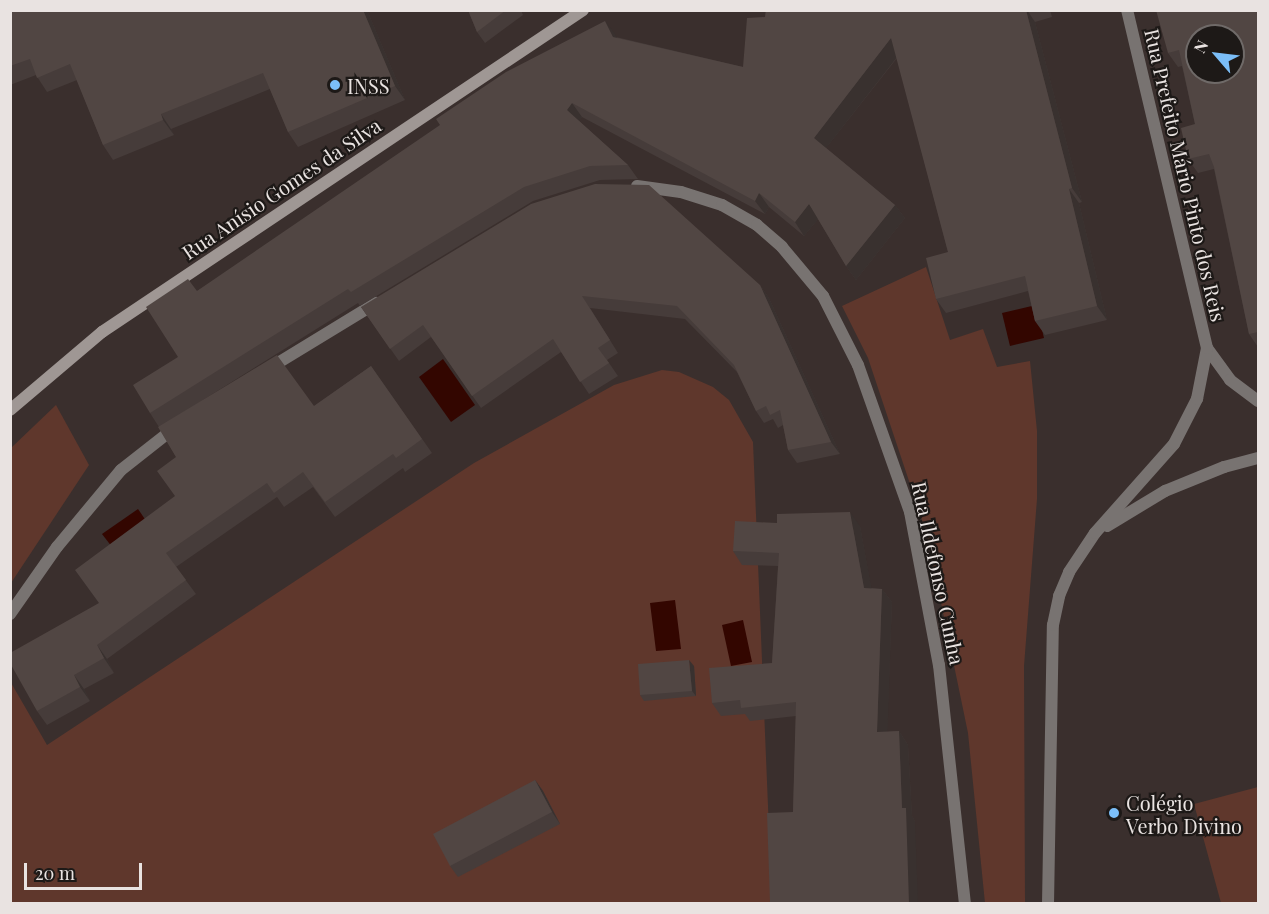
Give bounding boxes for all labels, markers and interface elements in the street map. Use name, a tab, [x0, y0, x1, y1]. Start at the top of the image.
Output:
north arrow	[1185, 24, 1245, 84]
street label: Rua Prefeito Mário Pinto dos Reis	[1141, 26, 1231, 324]
text: N	[1188, 36, 1212, 56]
place label: INSS	[347, 73, 389, 97]
marker: INSS	[328, 78, 342, 92]
street label: Rua Anísio Gomes da Silva	[176, 112, 386, 264]
street label: Rua Ildefonso Cunha	[908, 479, 970, 667]
place label: Colégio Verbo Divino	[1126, 790, 1242, 837]
marker: Colégio Verbo Divino	[1107, 806, 1121, 820]
scale bar	[27, 851, 146, 889]
text: 20 m	[35, 861, 75, 885]

